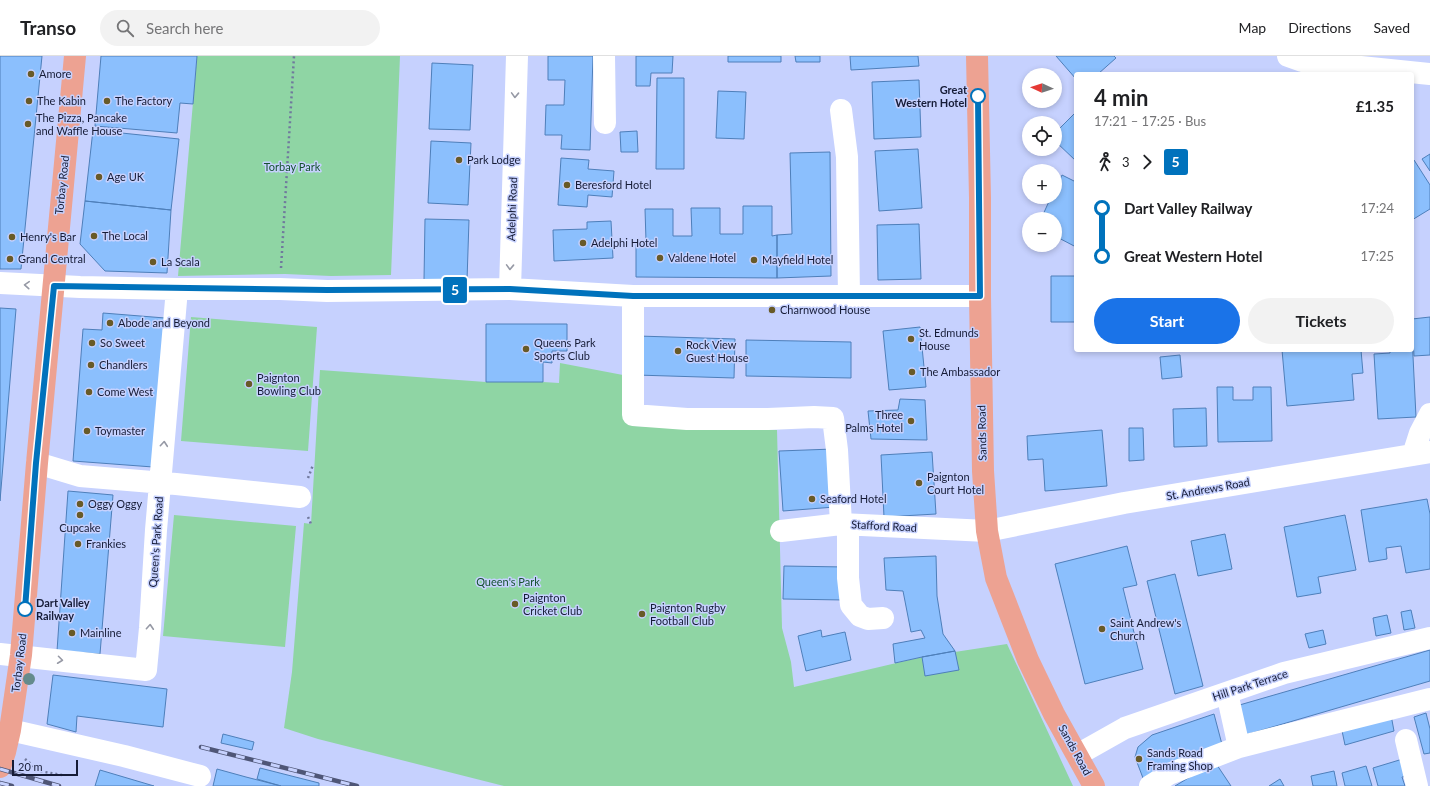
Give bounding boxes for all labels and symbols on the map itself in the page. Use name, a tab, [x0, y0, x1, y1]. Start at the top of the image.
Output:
place label: Amore	[39, 67, 71, 80]
north arrow	[1022, 68, 1062, 108]
marker: Amore	[26, 69, 36, 79]
place label: Great Western Hotel	[895, 83, 968, 109]
marker: Great Western Hotel	[970, 88, 986, 104]
one-way arrow	[511, 92, 520, 98]
place label: The Kabin	[37, 94, 86, 107]
place label: The Factory	[115, 94, 172, 107]
marker: The Kabin	[24, 96, 34, 106]
marker: The Factory	[102, 96, 112, 106]
place label: The Pizza, Pancake and Waffle House	[36, 111, 127, 137]
marker: The Pizza, Pancake and Waffle House	[23, 119, 33, 129]
place label: Park Lodge	[467, 153, 521, 166]
street label: Torbay Road	[52, 155, 71, 215]
marker: Park Lodge	[454, 155, 464, 165]
park label: Torbay Park	[264, 160, 321, 173]
place label: Age UK	[107, 170, 145, 183]
marker: Age UK	[94, 172, 104, 182]
street label: Adelphi Road	[504, 177, 519, 241]
place label: Beresford Hotel	[575, 178, 652, 191]
marker: Beresford Hotel	[562, 180, 572, 190]
place label: The Local	[102, 229, 148, 242]
place label: Henry's Bar	[20, 230, 76, 243]
marker: The Local	[89, 231, 99, 241]
marker: Henry's Bar	[7, 232, 17, 242]
place label: Adelphi Hotel	[591, 236, 657, 249]
marker: Adelphi Hotel	[578, 238, 588, 248]
place label: Valdene Hotel	[668, 251, 736, 264]
place label: Grand Central	[18, 252, 85, 265]
marker: Valdene Hotel	[655, 253, 665, 263]
place label: Mayfield Hotel	[762, 253, 833, 266]
marker: Grand Central	[5, 254, 15, 264]
place label: La Scala	[161, 255, 200, 268]
marker: Mayfield Hotel	[749, 255, 759, 265]
marker: La Scala	[148, 257, 158, 267]
one-way arrow	[506, 264, 514, 270]
line badge: 5	[442, 277, 468, 303]
one-way arrow	[24, 280, 30, 289]
place label: Charnwood House	[780, 303, 870, 316]
marker: Charnwood House	[767, 305, 777, 315]
place label: Abode and Beyond	[118, 316, 210, 329]
marker: Abode and Beyond	[105, 318, 115, 328]
place label: St. Edmunds House	[919, 326, 979, 352]
marker: St. Edmunds House	[906, 334, 916, 344]
place label: So Sweet	[100, 336, 145, 349]
place label: Queens Park Sports Club	[534, 336, 596, 362]
marker: So Sweet	[87, 338, 97, 348]
place label: Rock View Guest House	[686, 338, 749, 364]
marker: Queens Park Sports Club	[521, 344, 531, 354]
marker: Rock View Guest House	[673, 346, 683, 356]
place label: Chandlers	[99, 358, 148, 371]
marker: Chandlers	[86, 360, 96, 370]
place label: The Ambassador	[920, 365, 1000, 378]
marker: The Ambassador	[907, 367, 917, 377]
place label: Paignton Bowling Club	[257, 371, 321, 397]
marker: Paignton Bowling Club	[244, 379, 254, 389]
place label: Come West	[97, 385, 153, 398]
marker: Come West	[84, 387, 94, 397]
street label: Sands Road	[975, 405, 988, 461]
place label: Three Palms Hotel	[845, 408, 903, 434]
marker: Three Palms Hotel	[906, 416, 916, 426]
place label: Toymaster	[95, 424, 145, 437]
marker: Toymaster	[82, 426, 92, 436]
one-way arrow	[159, 441, 168, 447]
place label: Paignton Court Hotel	[927, 470, 984, 496]
street label: St. Andrews Road	[1165, 475, 1251, 502]
marker: Paignton Court Hotel	[914, 478, 924, 488]
place label: Seaford Hotel	[820, 492, 887, 505]
marker: Seaford Hotel	[807, 494, 817, 504]
street label: Queen's Park Road	[146, 496, 165, 588]
place label: Oggy Oggy	[88, 497, 142, 510]
marker: Oggy Oggy	[75, 499, 85, 509]
marker: Cupcake	[75, 510, 85, 520]
street label: Stafford Road	[851, 517, 917, 534]
place label: Cupcake	[59, 521, 101, 534]
place label: Frankies	[86, 537, 126, 550]
marker: Frankies	[73, 539, 83, 549]
park label: Queen's Park	[476, 575, 540, 588]
place label: Paignton Cricket Club	[523, 591, 582, 617]
place label: Dart Valley Railway	[36, 596, 90, 622]
marker: Paignton Cricket Club	[510, 599, 520, 609]
marker: Dart Valley Railway	[17, 601, 33, 617]
place label: Paignton Rugby Football Club	[650, 601, 726, 627]
marker: Paignton Rugby Football Club	[637, 609, 647, 619]
place label: Saint Andrew's Church	[1110, 616, 1181, 642]
one-way arrow	[145, 624, 154, 630]
marker: Saint Andrew's Church	[1097, 624, 1107, 634]
place label: Mainline	[80, 626, 122, 639]
marker: Mainline	[67, 628, 77, 638]
street label: Torbay Road	[8, 633, 29, 693]
one-way arrow	[57, 655, 63, 664]
street label: Hill Park Terrace	[1211, 666, 1289, 703]
street label: Sands Road	[1056, 722, 1095, 777]
place label: Sands Road Framing Shop	[1147, 746, 1213, 772]
marker: Sands Road Framing Shop	[1134, 754, 1144, 764]
scale bar	[12, 758, 78, 777]

